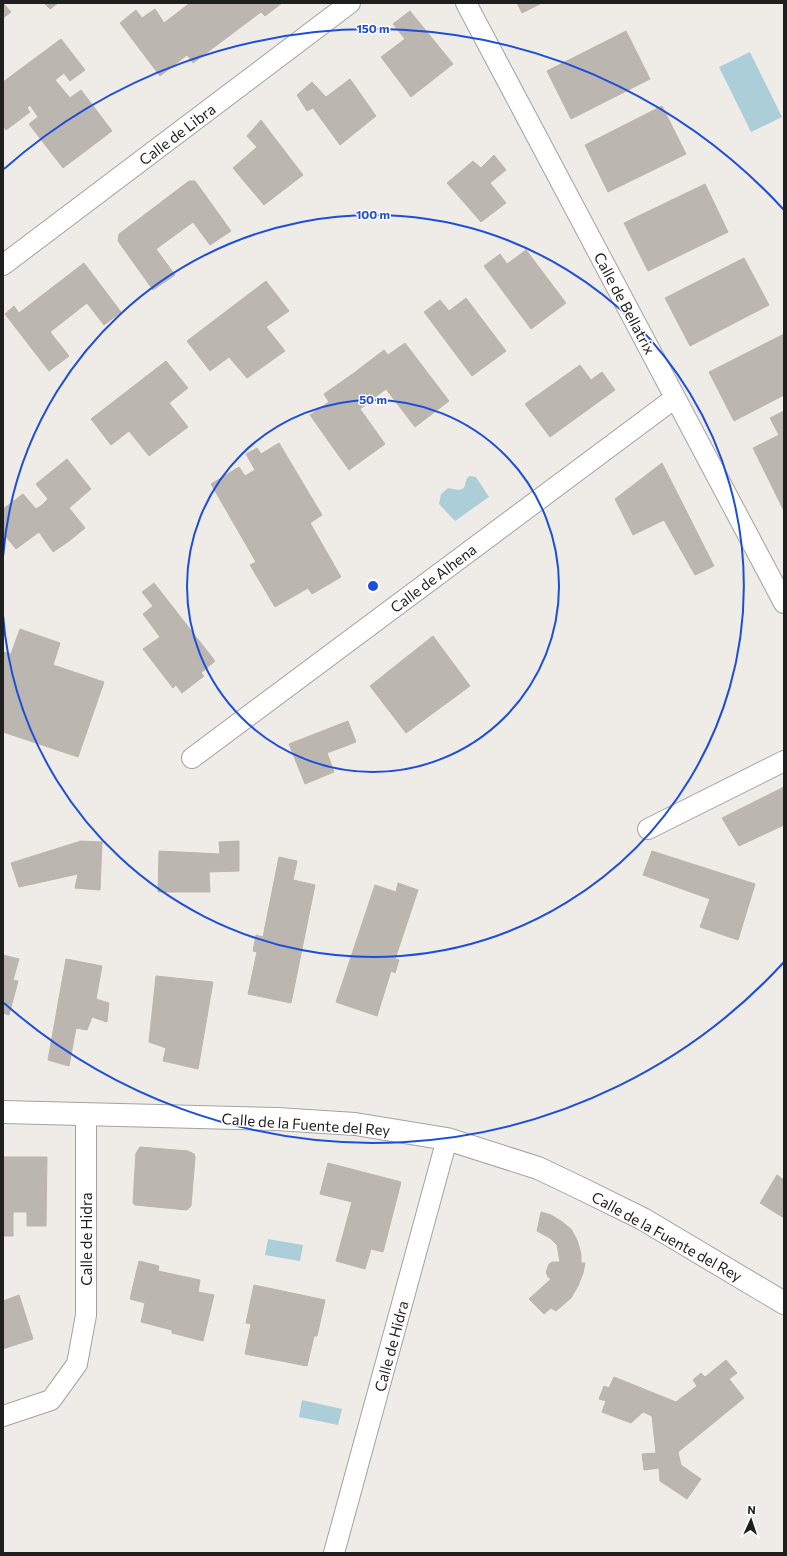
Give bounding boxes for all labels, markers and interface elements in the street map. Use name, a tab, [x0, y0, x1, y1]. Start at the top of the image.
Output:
text: 150 m	[356, 21, 390, 35]
street label: Calle de Libra	[135, 99, 219, 169]
text: 100 m	[356, 207, 390, 221]
street label: Calle de Bellatrix	[591, 249, 659, 357]
text: 50 m	[359, 392, 387, 406]
street label: Calle de Alhena	[386, 540, 480, 616]
centre of rings	[366, 579, 380, 593]
street label: Calle de la Fuente del Rey	[221, 1109, 391, 1139]
street label: Calle de la Fuente del Rey	[589, 1187, 745, 1285]
street label: Calle de Hidra	[77, 1192, 95, 1286]
street label: Calle de Hidra	[370, 1299, 412, 1393]
north arrow	[731, 1500, 771, 1540]
text: N	[747, 1503, 756, 1516]

